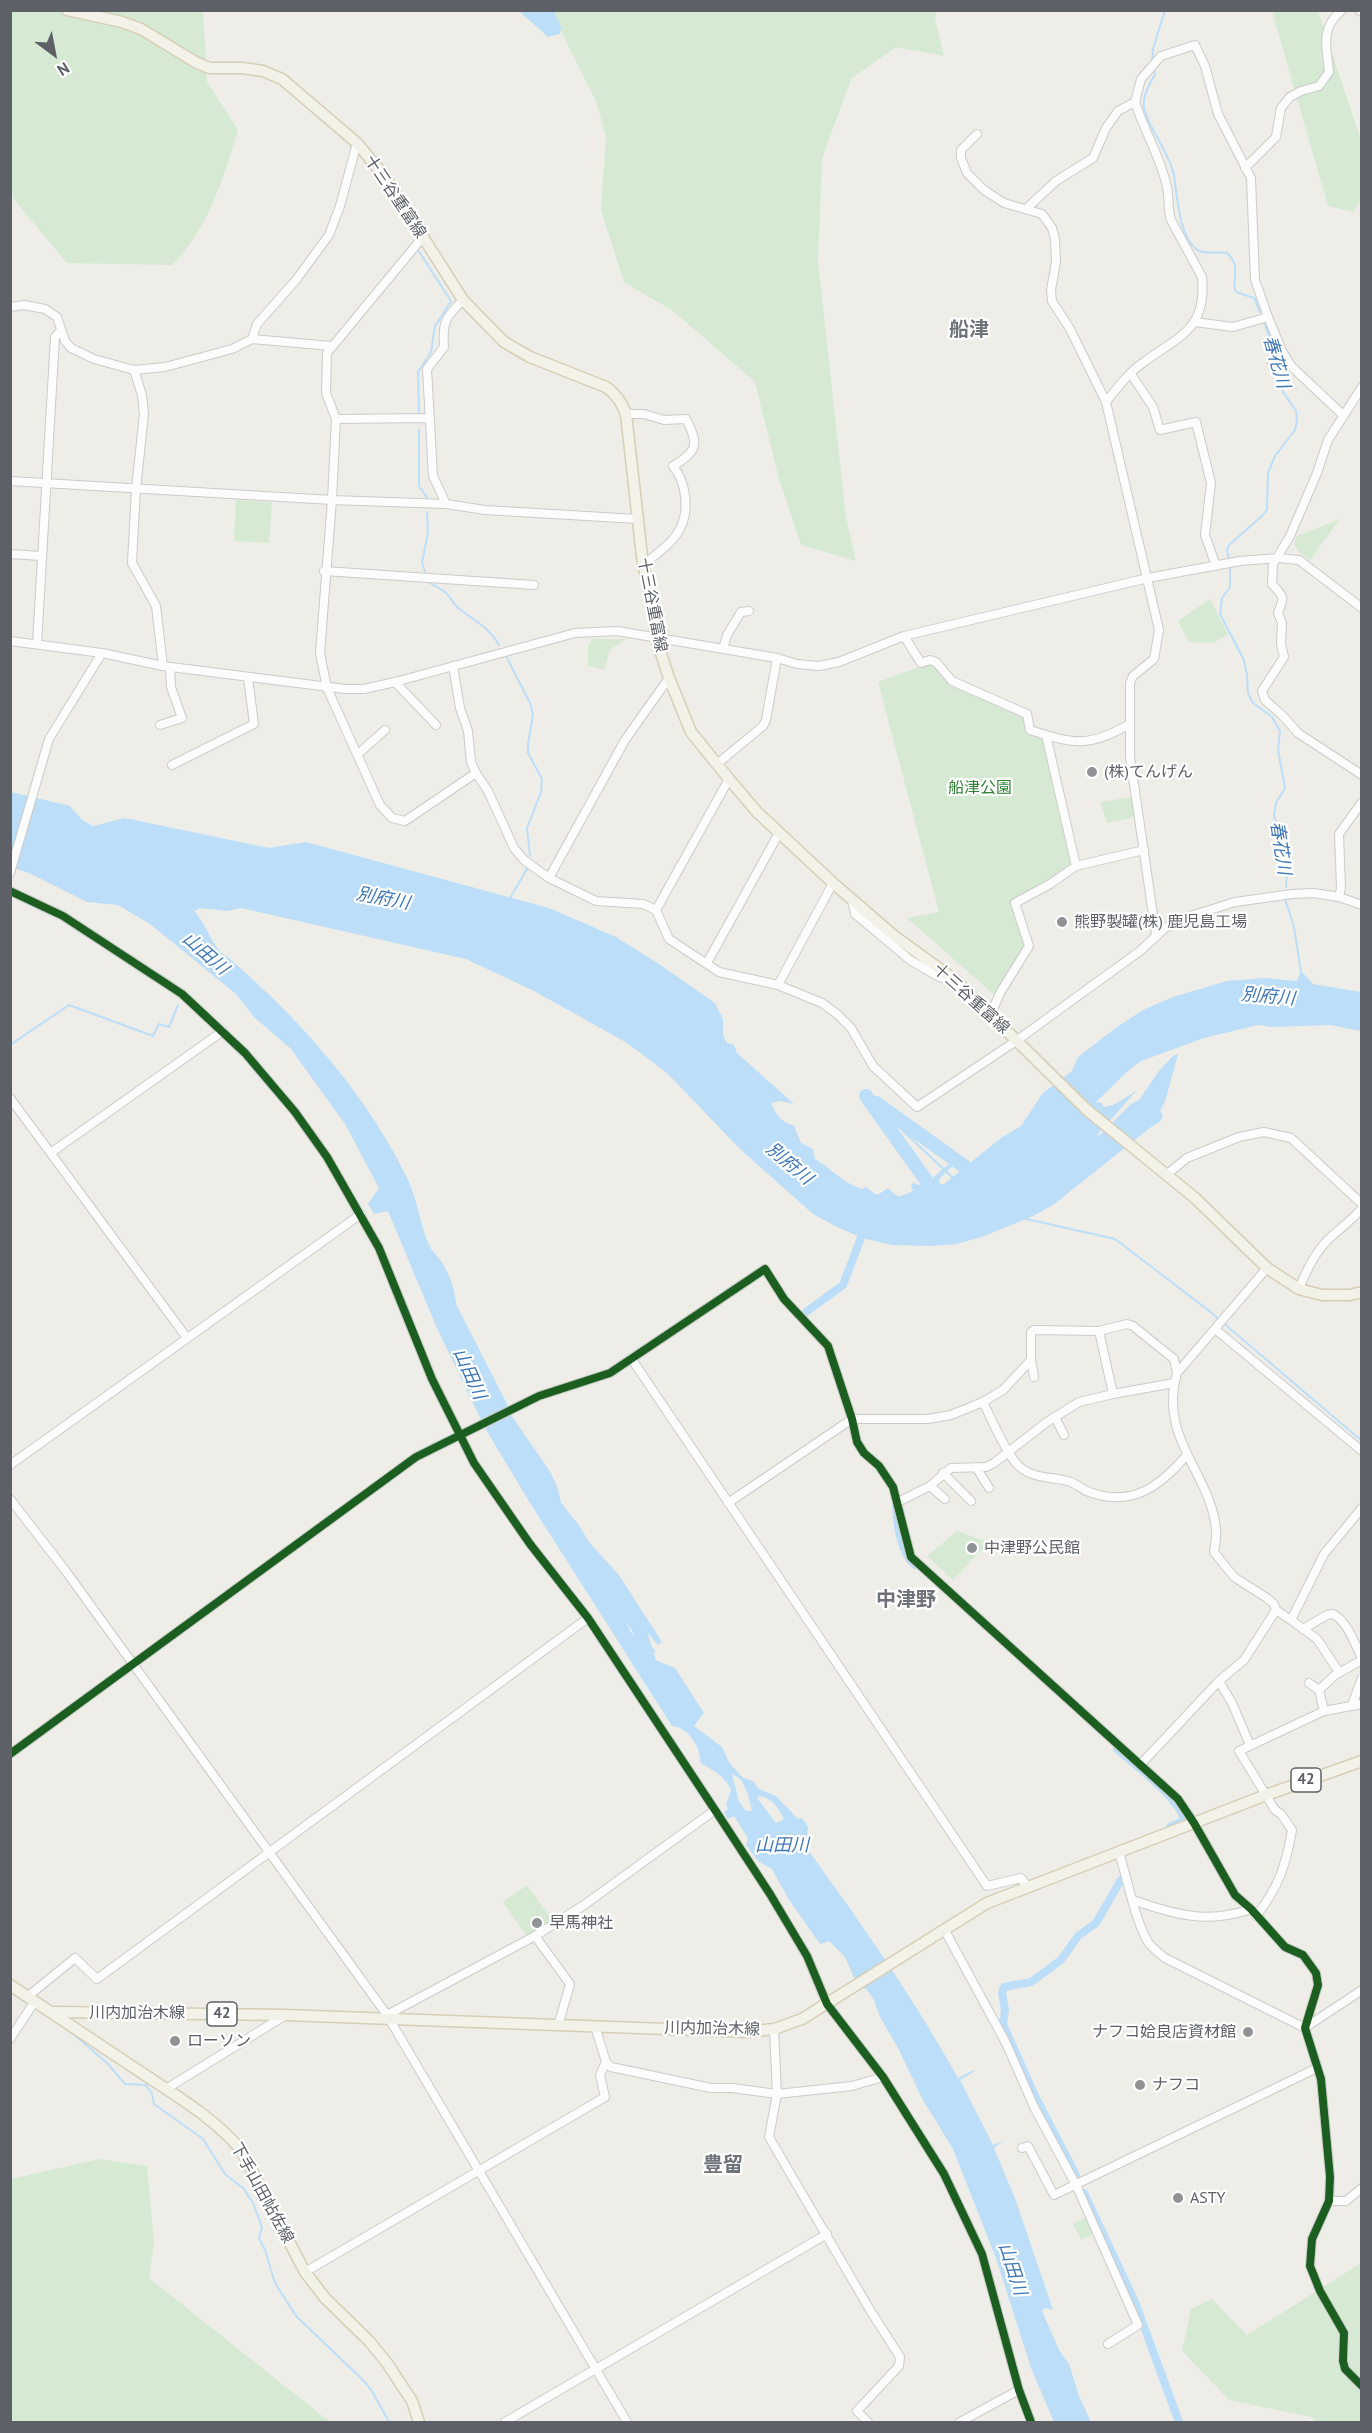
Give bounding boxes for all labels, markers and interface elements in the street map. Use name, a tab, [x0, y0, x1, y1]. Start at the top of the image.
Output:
north arrow	[24, 24, 84, 84]
text: N	[54, 58, 73, 81]
street label: 十三谷重富線	[360, 152, 430, 242]
district label: 船津	[949, 318, 989, 342]
water label: 春花川	[1258, 333, 1294, 391]
street label: 十三谷重富線	[633, 556, 671, 654]
place label: (株)てんげん	[1104, 762, 1193, 782]
marker: (株)てんげん	[1085, 765, 1099, 779]
park label: 船津公園	[948, 778, 1012, 798]
water label: 春花川	[1265, 820, 1295, 876]
water label: 別府川	[354, 883, 412, 915]
place label: 熊野製罐(株) 鹿児島工場	[1074, 912, 1247, 932]
marker: 熊野製罐(株) 鹿児島工場	[1055, 915, 1069, 929]
water label: 山田川	[178, 928, 232, 980]
street label: 十三谷重富線	[929, 960, 1013, 1038]
water label: 別府川	[1240, 984, 1296, 1010]
water label: 別府川	[761, 1138, 817, 1190]
water label: 山田川	[448, 1345, 490, 1403]
place label: 中津野公民館	[984, 1538, 1080, 1558]
marker: 中津野公民館	[965, 1541, 979, 1555]
district label: 中津野	[876, 1588, 936, 1612]
road number: 42	[1291, 1768, 1321, 1792]
water label: 山田川	[755, 1835, 809, 1857]
place label: 早馬神社	[549, 1913, 613, 1933]
marker: 早馬神社	[530, 1916, 544, 1930]
road number: 42	[207, 2002, 237, 2026]
street label: 川内加治木線	[89, 2003, 185, 2023]
street label: 川内加治木線	[664, 2019, 760, 2039]
place label: ナフコ姶良店資材館	[1092, 2022, 1236, 2042]
marker: ナフコ姶良店資材館	[1241, 2025, 1255, 2039]
place label: ローソン	[187, 2031, 251, 2051]
marker: ローソン	[168, 2034, 182, 2048]
place label: ナフコ	[1152, 2075, 1200, 2095]
marker: ナフコ	[1133, 2078, 1147, 2092]
street label: 下手山田帖佐線	[226, 2139, 298, 2247]
district label: 豊留	[703, 2153, 743, 2177]
place label: ASTY	[1190, 2188, 1225, 2208]
marker: ASTY	[1171, 2191, 1185, 2205]
water label: 山田川	[993, 2240, 1031, 2298]

